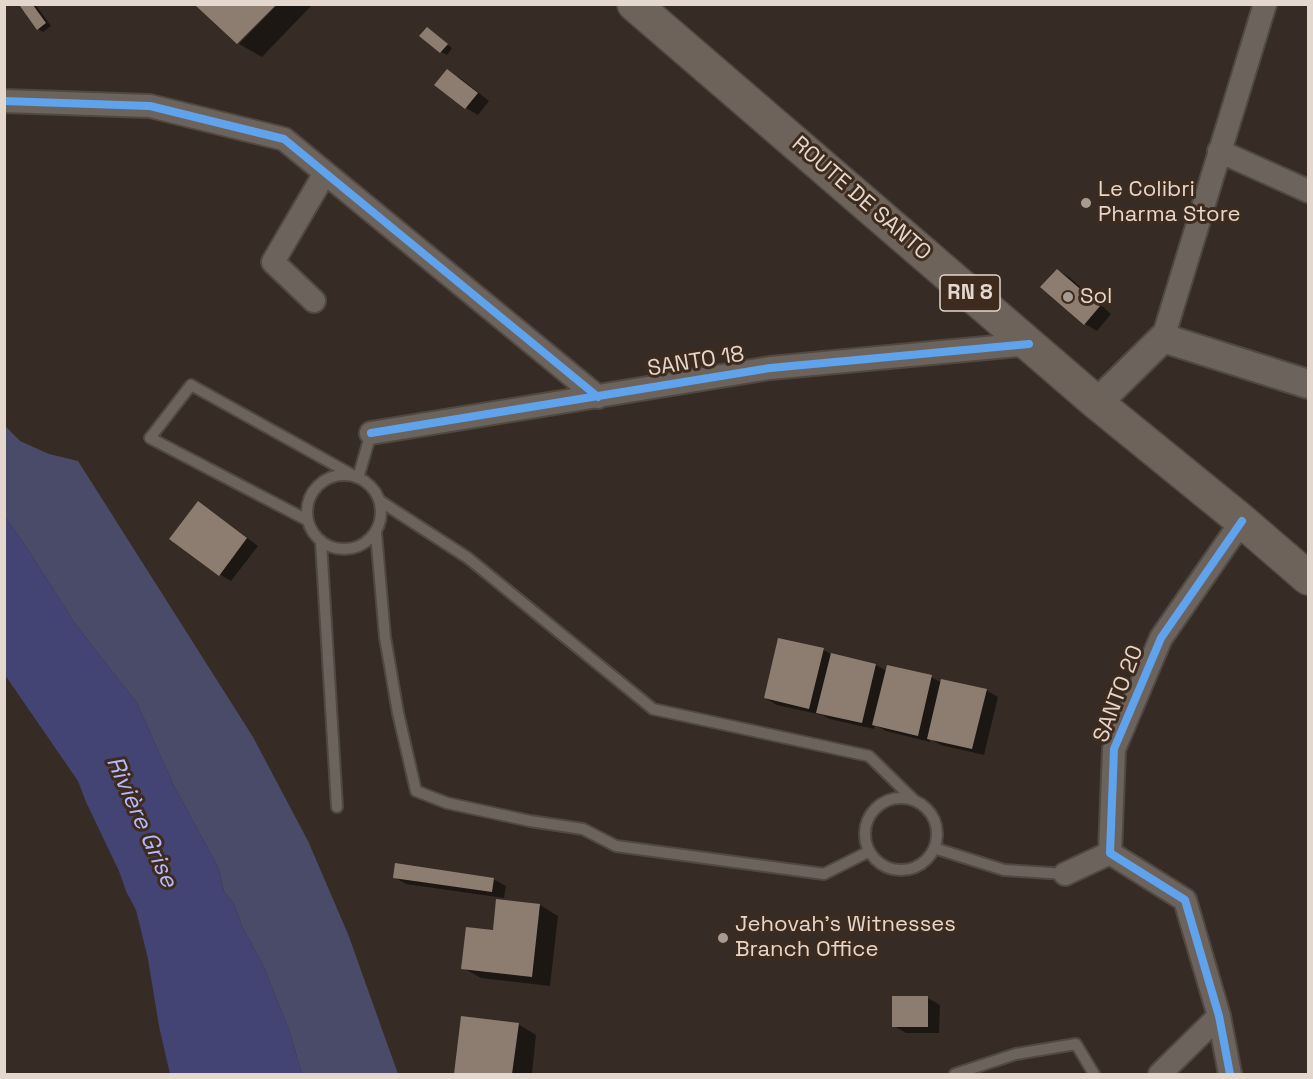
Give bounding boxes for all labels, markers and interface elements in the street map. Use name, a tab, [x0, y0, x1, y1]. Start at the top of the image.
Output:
street label: ROUTE DE SANTO	[786, 131, 936, 267]
place label: Le Colibri Pharma Store	[1098, 177, 1241, 228]
marker: Le Colibri Pharma Store	[1079, 196, 1093, 210]
road number: RN 8	[940, 275, 1000, 311]
place label: Sol	[1080, 284, 1112, 310]
marker: Sol	[1061, 290, 1075, 304]
street label: SANTO 18	[646, 341, 746, 383]
street label: SANTO 20	[1088, 642, 1150, 746]
water label: Rivière Grise	[99, 752, 183, 892]
place label: Jehovah's Witnesses Branch Office	[735, 912, 956, 963]
marker: Jehovah's Witnesses Branch Office	[716, 931, 730, 945]

